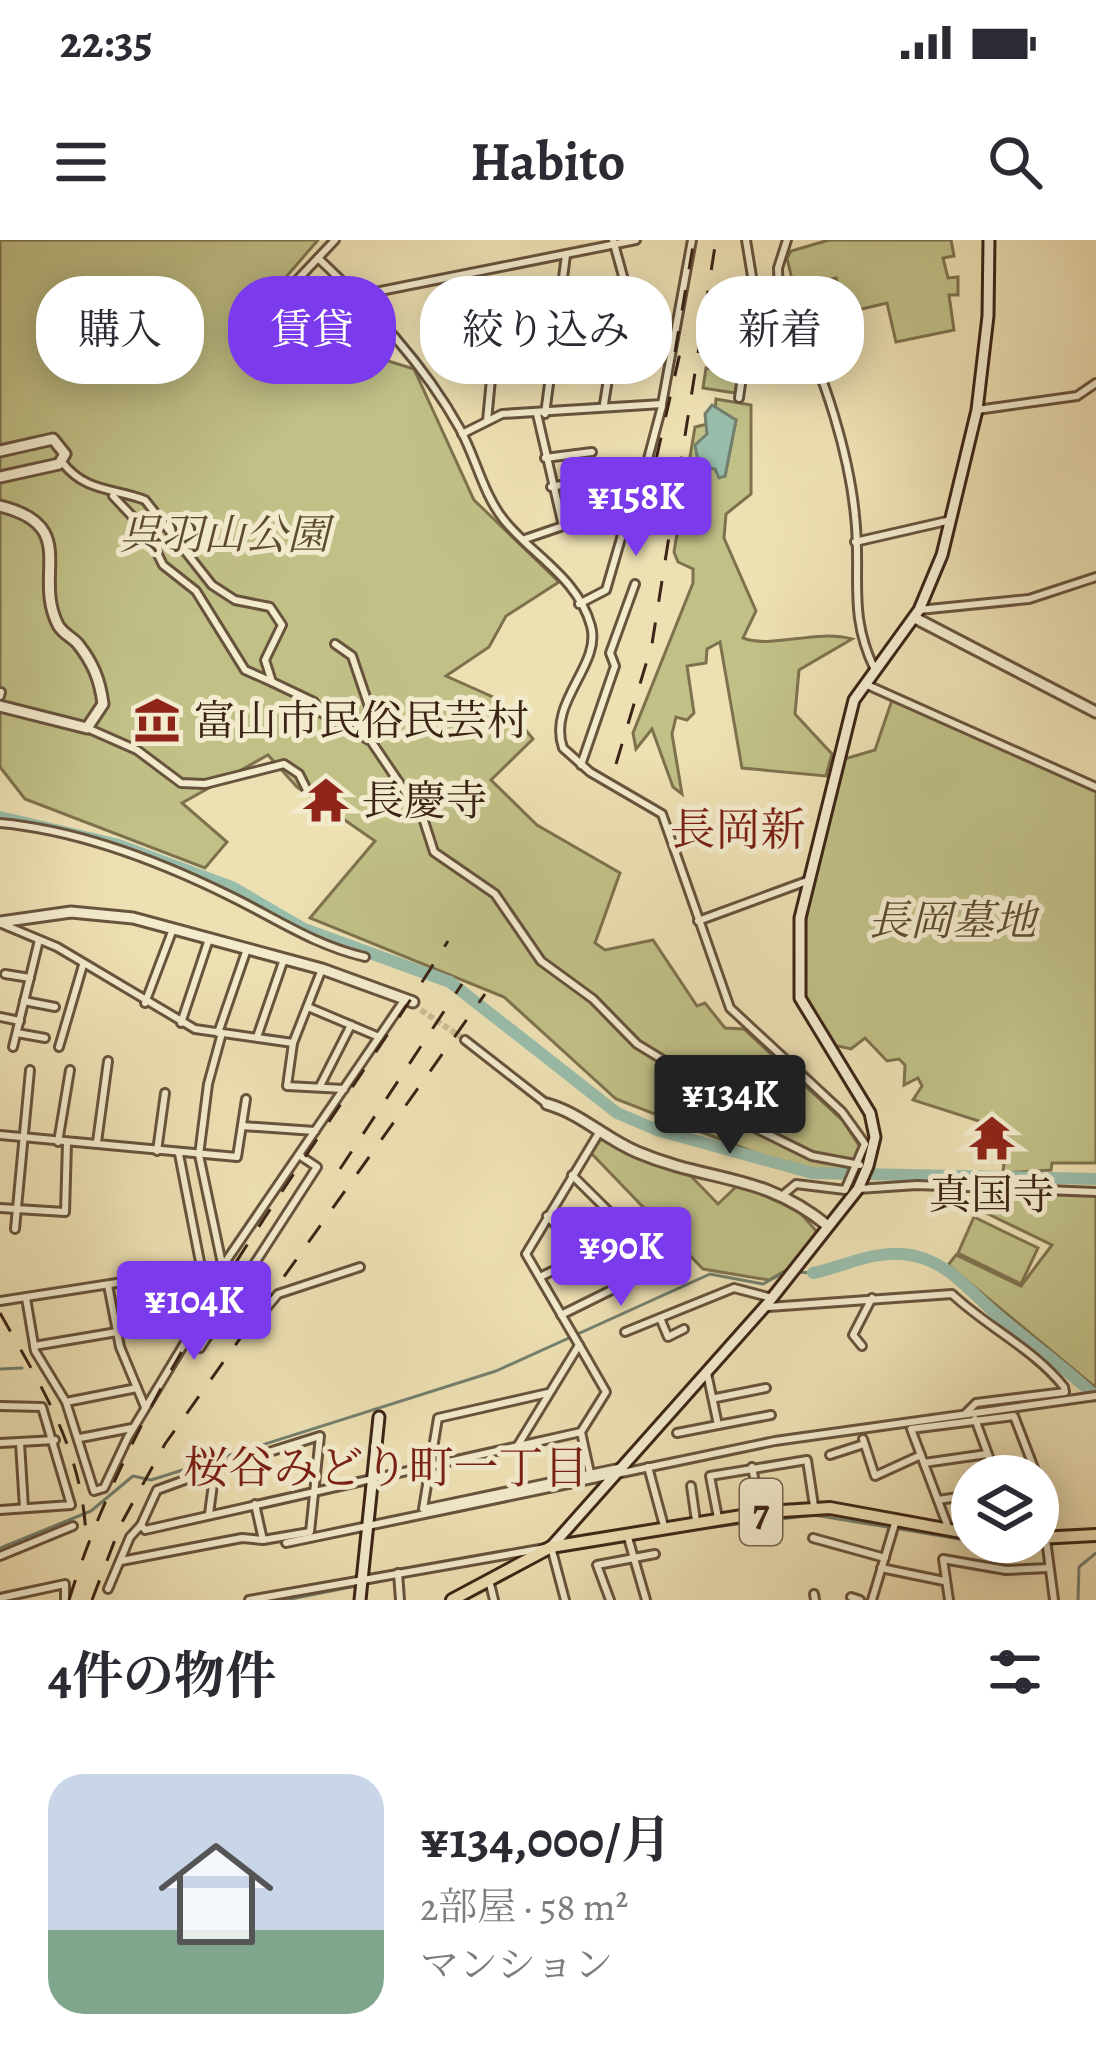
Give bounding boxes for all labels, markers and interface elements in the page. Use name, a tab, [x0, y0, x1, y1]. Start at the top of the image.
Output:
text: 22:35	[60, 11, 153, 73]
text: Habito	[471, 125, 625, 199]
icon: menu	[48, 129, 114, 195]
icon: search	[982, 129, 1048, 195]
chip: 購入	[36, 276, 204, 384]
chip: 賃貸	[228, 276, 396, 384]
chip: 絞り込み	[420, 276, 672, 384]
chip: 新着	[696, 276, 864, 384]
pin: ¥158K	[552, 457, 720, 559]
text: ¥158K	[587, 469, 685, 522]
park label: 呉羽山公園	[119, 506, 335, 563]
place label: 富山市民俗民芸村	[193, 692, 529, 749]
museum icon: 富山市民俗民芸村	[132, 695, 182, 745]
place label: 長慶寺	[362, 772, 488, 829]
temple icon: 長慶寺	[301, 775, 351, 825]
district label: 長岡新	[670, 799, 806, 861]
park label: 長岡墓地	[868, 892, 1040, 949]
pin: ¥134K	[646, 1055, 814, 1157]
text: ¥134K	[681, 1067, 779, 1120]
temple icon: 真国寺	[967, 1113, 1017, 1163]
place label: 真国寺	[929, 1166, 1055, 1223]
pin: ¥90K	[550, 1207, 692, 1309]
text: ¥90K	[578, 1219, 664, 1272]
pin: ¥104K	[110, 1261, 278, 1363]
text: ¥104K	[144, 1273, 244, 1326]
district label: 桜谷みどり町一丁目	[183, 1437, 589, 1499]
map controls	[951, 1455, 1059, 1563]
button: layers	[951, 1455, 1059, 1563]
road number: 7	[740, 1479, 782, 1545]
icon: filters	[982, 1639, 1048, 1705]
text: 4件の物件	[48, 1641, 276, 1711]
text: ¥134,000/月	[420, 1805, 672, 1875]
icon: home	[144, 1822, 288, 1966]
text: 2部屋 · 58 m²	[420, 1880, 628, 1933]
text: マンション	[420, 1938, 613, 1991]

